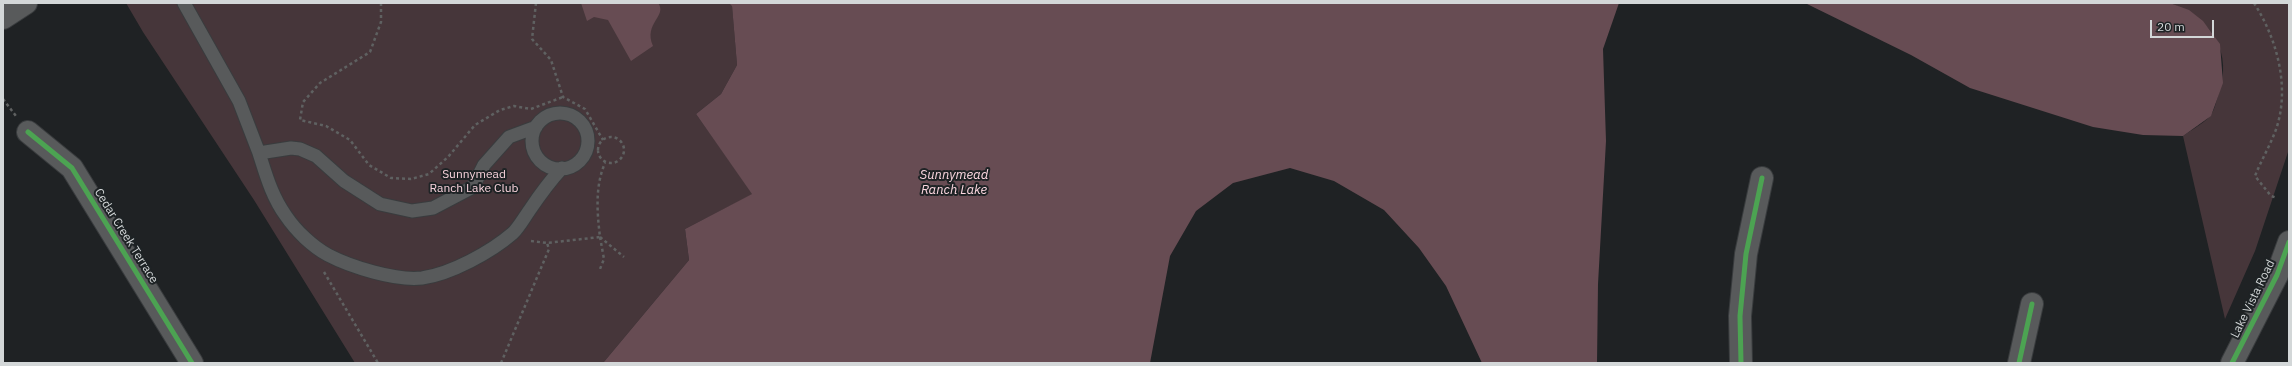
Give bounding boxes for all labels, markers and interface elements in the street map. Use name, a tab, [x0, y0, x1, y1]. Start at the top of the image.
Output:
scale bar	[2152, 12, 2216, 38]
text: 20 m	[2157, 19, 2185, 34]
water label: Sunnymead Ranch Lake	[920, 167, 988, 198]
park label: Sunnymead Ranch Lake Club	[430, 168, 518, 196]
street label: Cedar Creek Terrace	[91, 186, 161, 286]
street label: Lake Vista Road	[2228, 258, 2278, 340]

